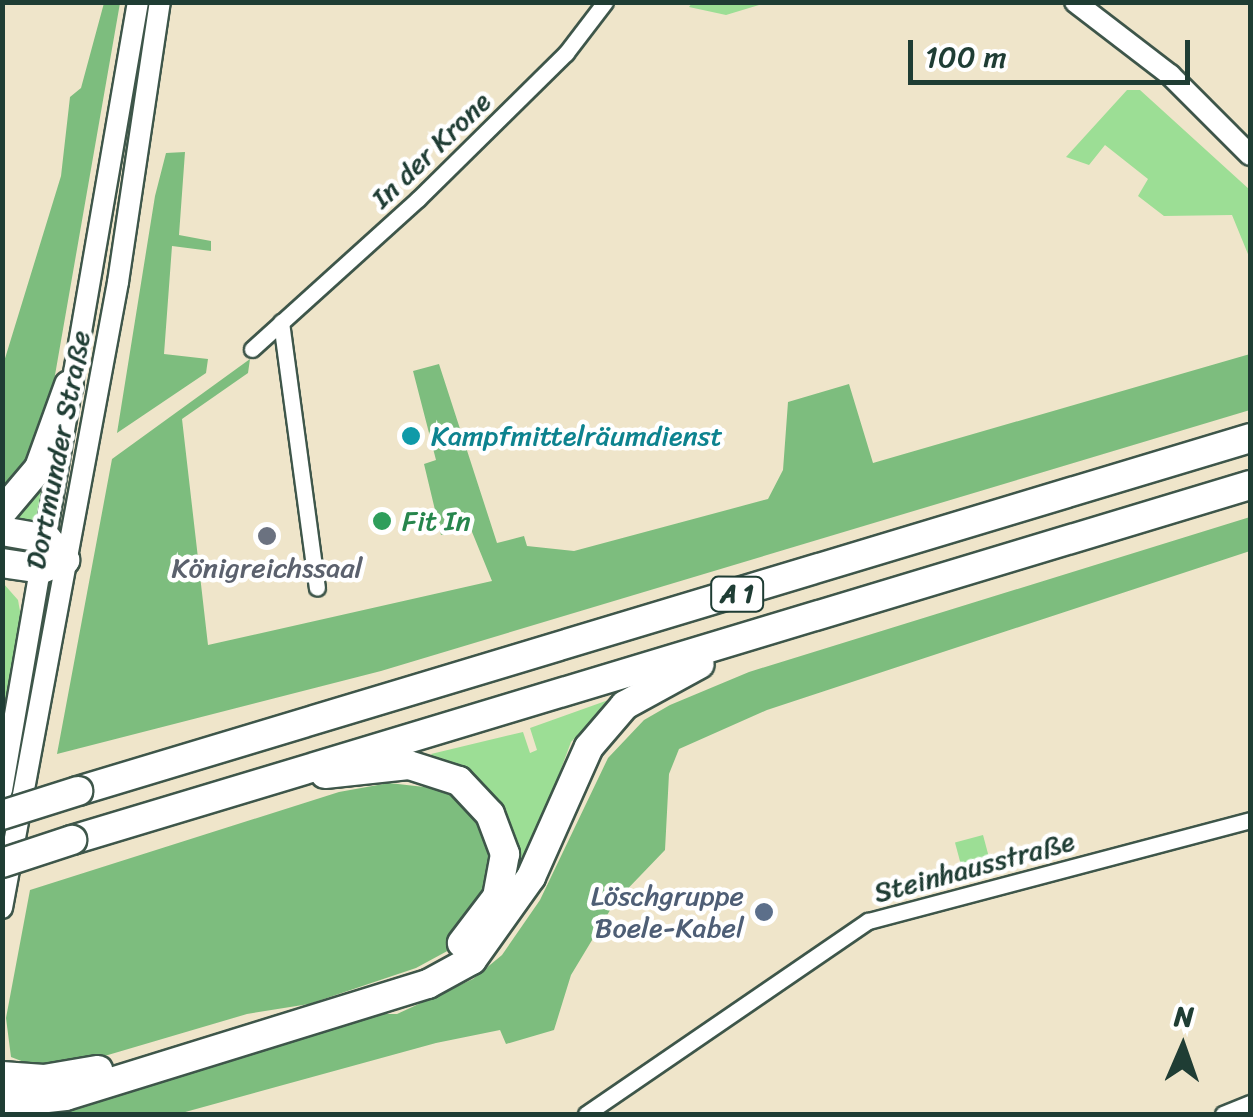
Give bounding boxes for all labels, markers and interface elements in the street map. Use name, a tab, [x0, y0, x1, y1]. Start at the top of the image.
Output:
scale bar	[913, 20, 1196, 82]
text: 100 m	[925, 30, 1007, 84]
street label: In der Krone	[364, 85, 498, 215]
street label: Dortmunder Straße	[18, 328, 98, 572]
place label: Kampfmittelräumdienst	[431, 419, 723, 453]
marker: Kampfmittelräumdienst	[400, 425, 422, 447]
place label: Fit In	[402, 504, 471, 538]
marker: Fit In	[371, 510, 393, 532]
marker: Königreichssaal	[256, 525, 278, 547]
place label: Königreichssaal	[172, 551, 362, 585]
road number: A 1	[710, 574, 764, 614]
street label: Steinhausstraße	[870, 824, 1078, 910]
place label: Löschgruppe Boele-Kabel	[591, 879, 744, 945]
marker: Löschgruppe Boele-Kabel	[753, 901, 775, 923]
text: N	[1174, 992, 1195, 1041]
north arrow	[1133, 997, 1233, 1097]

